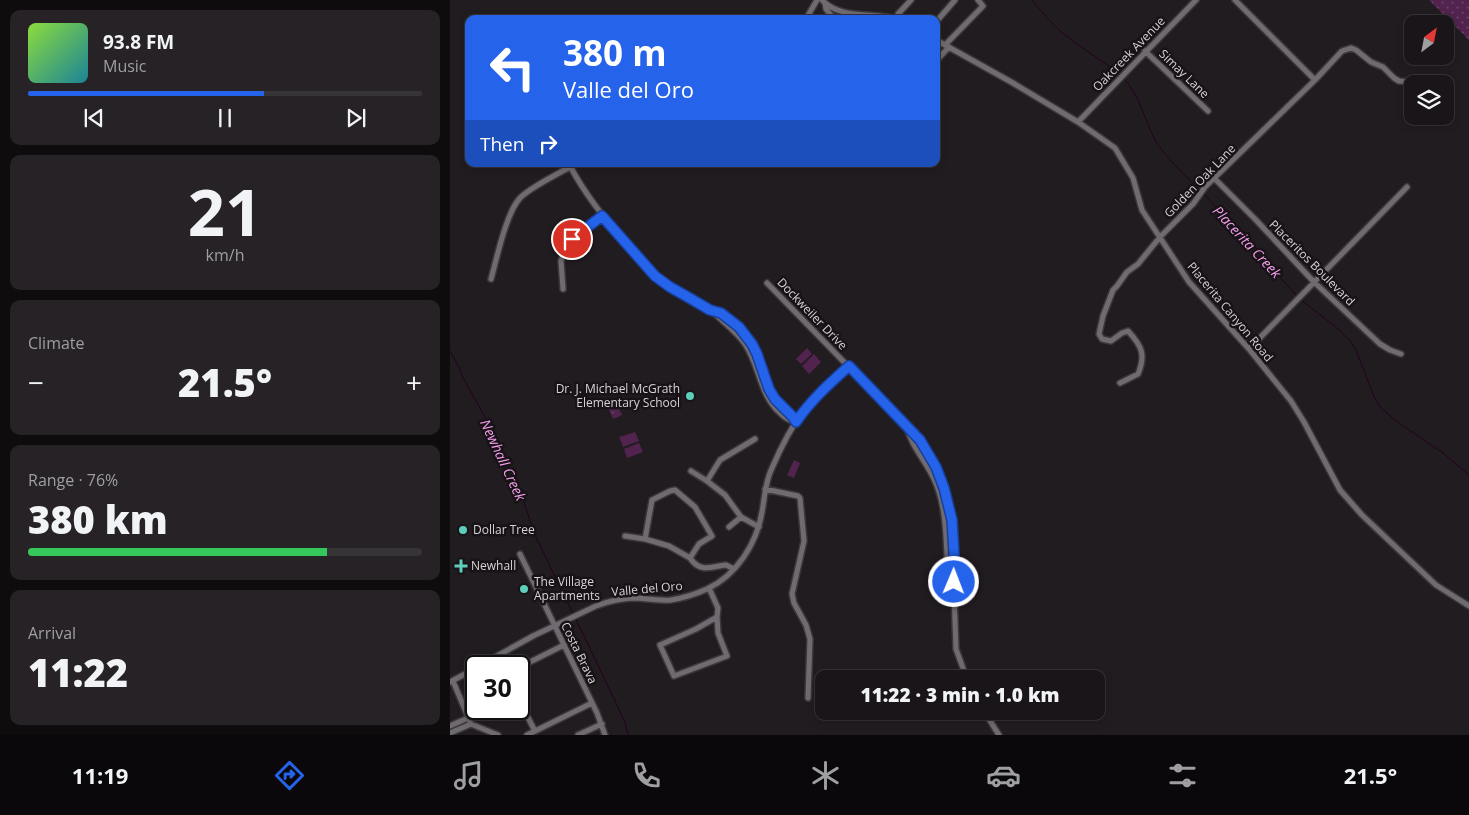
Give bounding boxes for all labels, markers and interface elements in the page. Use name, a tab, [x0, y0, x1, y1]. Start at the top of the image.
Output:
street label: Oakcreek Avenue	[1089, 12, 1169, 95]
north arrow	[1404, 15, 1454, 65]
map controls	[1404, 15, 1454, 125]
text: 93.8 FM	[103, 29, 174, 55]
text: 380 m	[563, 29, 667, 76]
icon: left	[480, 35, 545, 100]
street label: Simay Lane	[1156, 45, 1213, 102]
text: Music	[103, 55, 147, 77]
text: Valle del Oro	[563, 74, 694, 104]
button: layers	[1404, 75, 1454, 125]
icon: previous	[80, 104, 108, 132]
icon: pause	[211, 104, 239, 132]
icon: next	[342, 104, 370, 132]
icon: right	[534, 130, 562, 158]
text: Then	[480, 131, 524, 157]
street label: Golden Oak Lane	[1160, 140, 1239, 221]
text: 21	[188, 167, 262, 255]
water label: Placerita Creek	[1209, 201, 1287, 283]
street label: Placeritos Boulevard	[1266, 216, 1359, 309]
pin	[551, 218, 593, 260]
icon: arrive	[558, 225, 586, 253]
text: km/h	[206, 244, 244, 266]
street label: Placerita Canyon Road	[1184, 258, 1277, 365]
street label: Dockweiler Drive	[774, 274, 851, 354]
text: Climate	[28, 332, 85, 354]
text: 21.5°	[178, 356, 272, 408]
text: −	[28, 363, 44, 401]
text: +	[406, 363, 422, 401]
place label: Dr. J. Michael McGrath Elementary School	[556, 380, 680, 411]
marker: Dr. J. Michael McGrath Elementary School	[684, 390, 696, 402]
water label: Newhall Creek	[476, 416, 531, 505]
text: Range · 76%	[28, 469, 118, 491]
text: 380 km	[28, 493, 168, 545]
place label: Dollar Tree	[473, 521, 535, 538]
marker: Dollar Tree	[457, 524, 469, 536]
position arrow	[927, 555, 979, 607]
place label: Newhall	[471, 557, 516, 574]
marker: Newhall	[455, 560, 467, 572]
place label: The Village Apartments	[534, 573, 600, 604]
street label: Valle del Oro	[611, 577, 683, 600]
marker: The Village Apartments	[518, 583, 530, 595]
street label: Costa Brava	[557, 619, 602, 686]
text: Arrival	[28, 622, 76, 644]
text: 11:22	[28, 646, 128, 698]
speed limit sign: 30	[465, 655, 530, 720]
text: 11:22 · 3 min · 1.0 km	[861, 682, 1059, 708]
icon: directions	[272, 758, 307, 793]
icon: music	[451, 758, 486, 793]
icon: phone	[629, 758, 664, 793]
icon: climate	[808, 758, 843, 793]
icon: car	[986, 758, 1021, 793]
icon: filters	[1165, 758, 1200, 793]
text: 11:19	[72, 760, 128, 790]
text: 21.5°	[1344, 760, 1397, 790]

